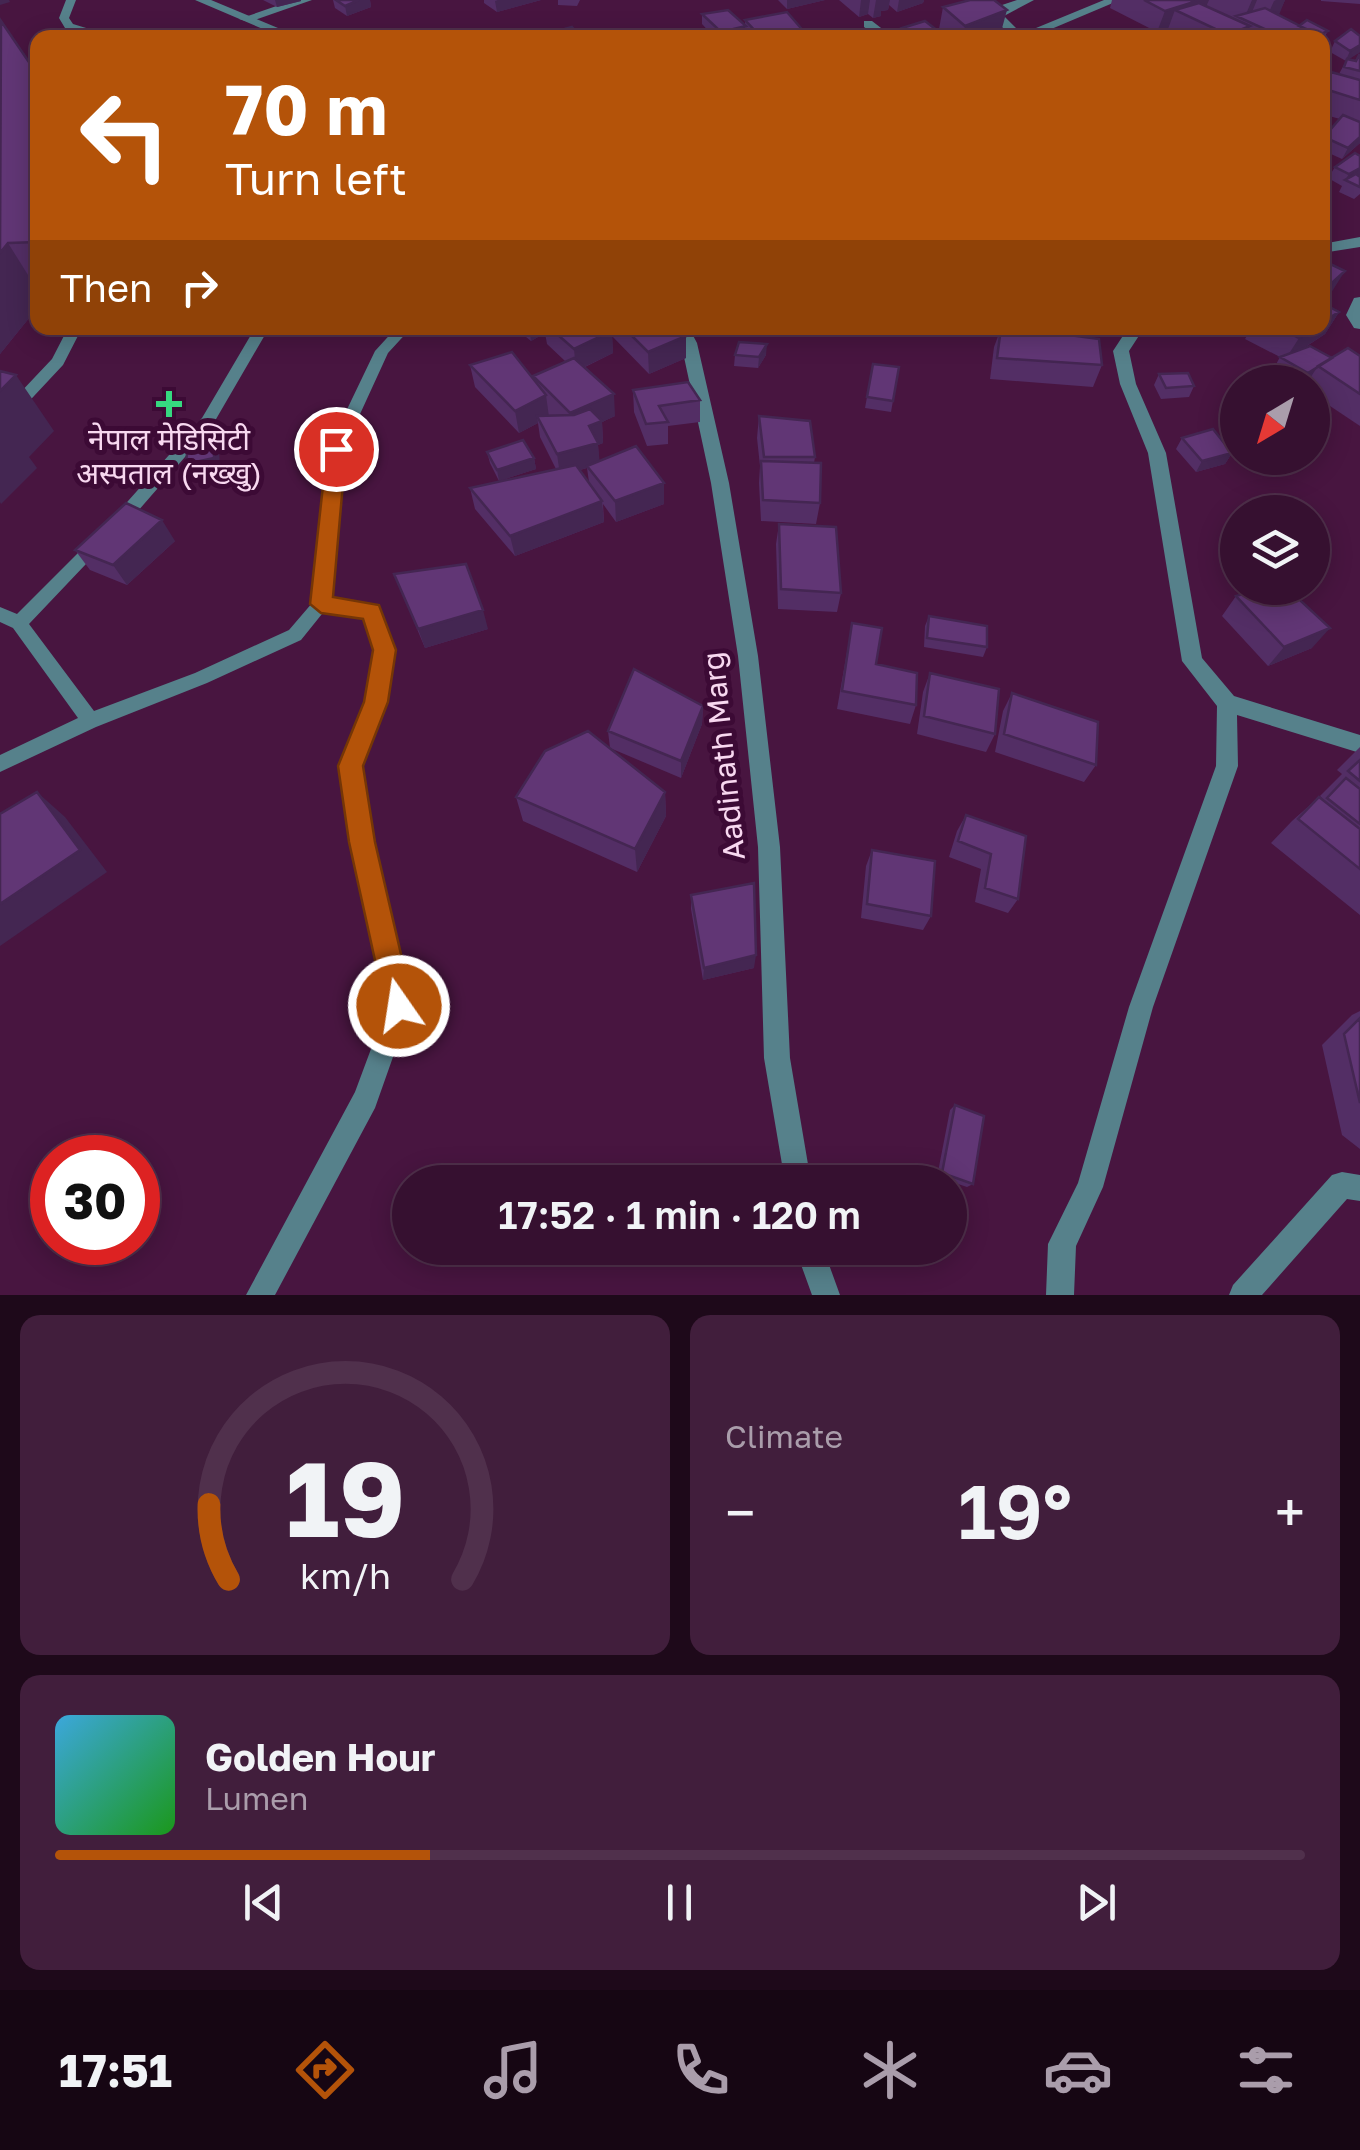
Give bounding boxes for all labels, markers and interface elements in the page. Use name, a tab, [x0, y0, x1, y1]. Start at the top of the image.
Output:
text: 70 m	[225, 66, 387, 150]
icon: left	[60, 70, 190, 200]
text: Turn left	[225, 151, 407, 205]
icon: right	[172, 260, 227, 315]
text: Then	[60, 265, 152, 310]
north arrow	[1220, 365, 1330, 475]
map controls	[1220, 365, 1330, 605]
marker: नेपाल मेडिसिटी अस्पताल (नख्खु)	[156, 391, 182, 417]
pin	[294, 407, 379, 492]
place label: नेपाल मेडिसिटी अस्पताल (नख्खु)	[76, 421, 262, 492]
icon: arrive	[309, 422, 364, 477]
button: layers	[1220, 495, 1330, 605]
street label: Aadinath Marg	[694, 650, 752, 862]
position arrow	[347, 954, 451, 1058]
speed limit sign: 30	[30, 1135, 160, 1265]
text: 17:52 · 1 min · 120 m	[498, 1192, 861, 1237]
text: Climate	[725, 1417, 843, 1455]
text: 19	[285, 1435, 405, 1560]
text: 19°	[958, 1465, 1072, 1556]
text: −	[725, 1479, 755, 1545]
text: +	[1275, 1479, 1305, 1545]
text: km/h	[300, 1554, 390, 1597]
text: Golden Hour	[205, 1734, 436, 1779]
text: Lumen	[205, 1779, 309, 1817]
icon: previous	[236, 1875, 291, 1930]
icon: pause	[652, 1875, 707, 1930]
icon: next	[1069, 1875, 1124, 1930]
icon: directions	[290, 2035, 360, 2105]
icon: music	[478, 2035, 548, 2105]
icon: phone	[666, 2035, 736, 2105]
icon: climate	[855, 2035, 925, 2105]
icon: car	[1043, 2035, 1113, 2105]
icon: filters	[1231, 2035, 1301, 2105]
text: 17:51	[59, 2043, 172, 2097]

